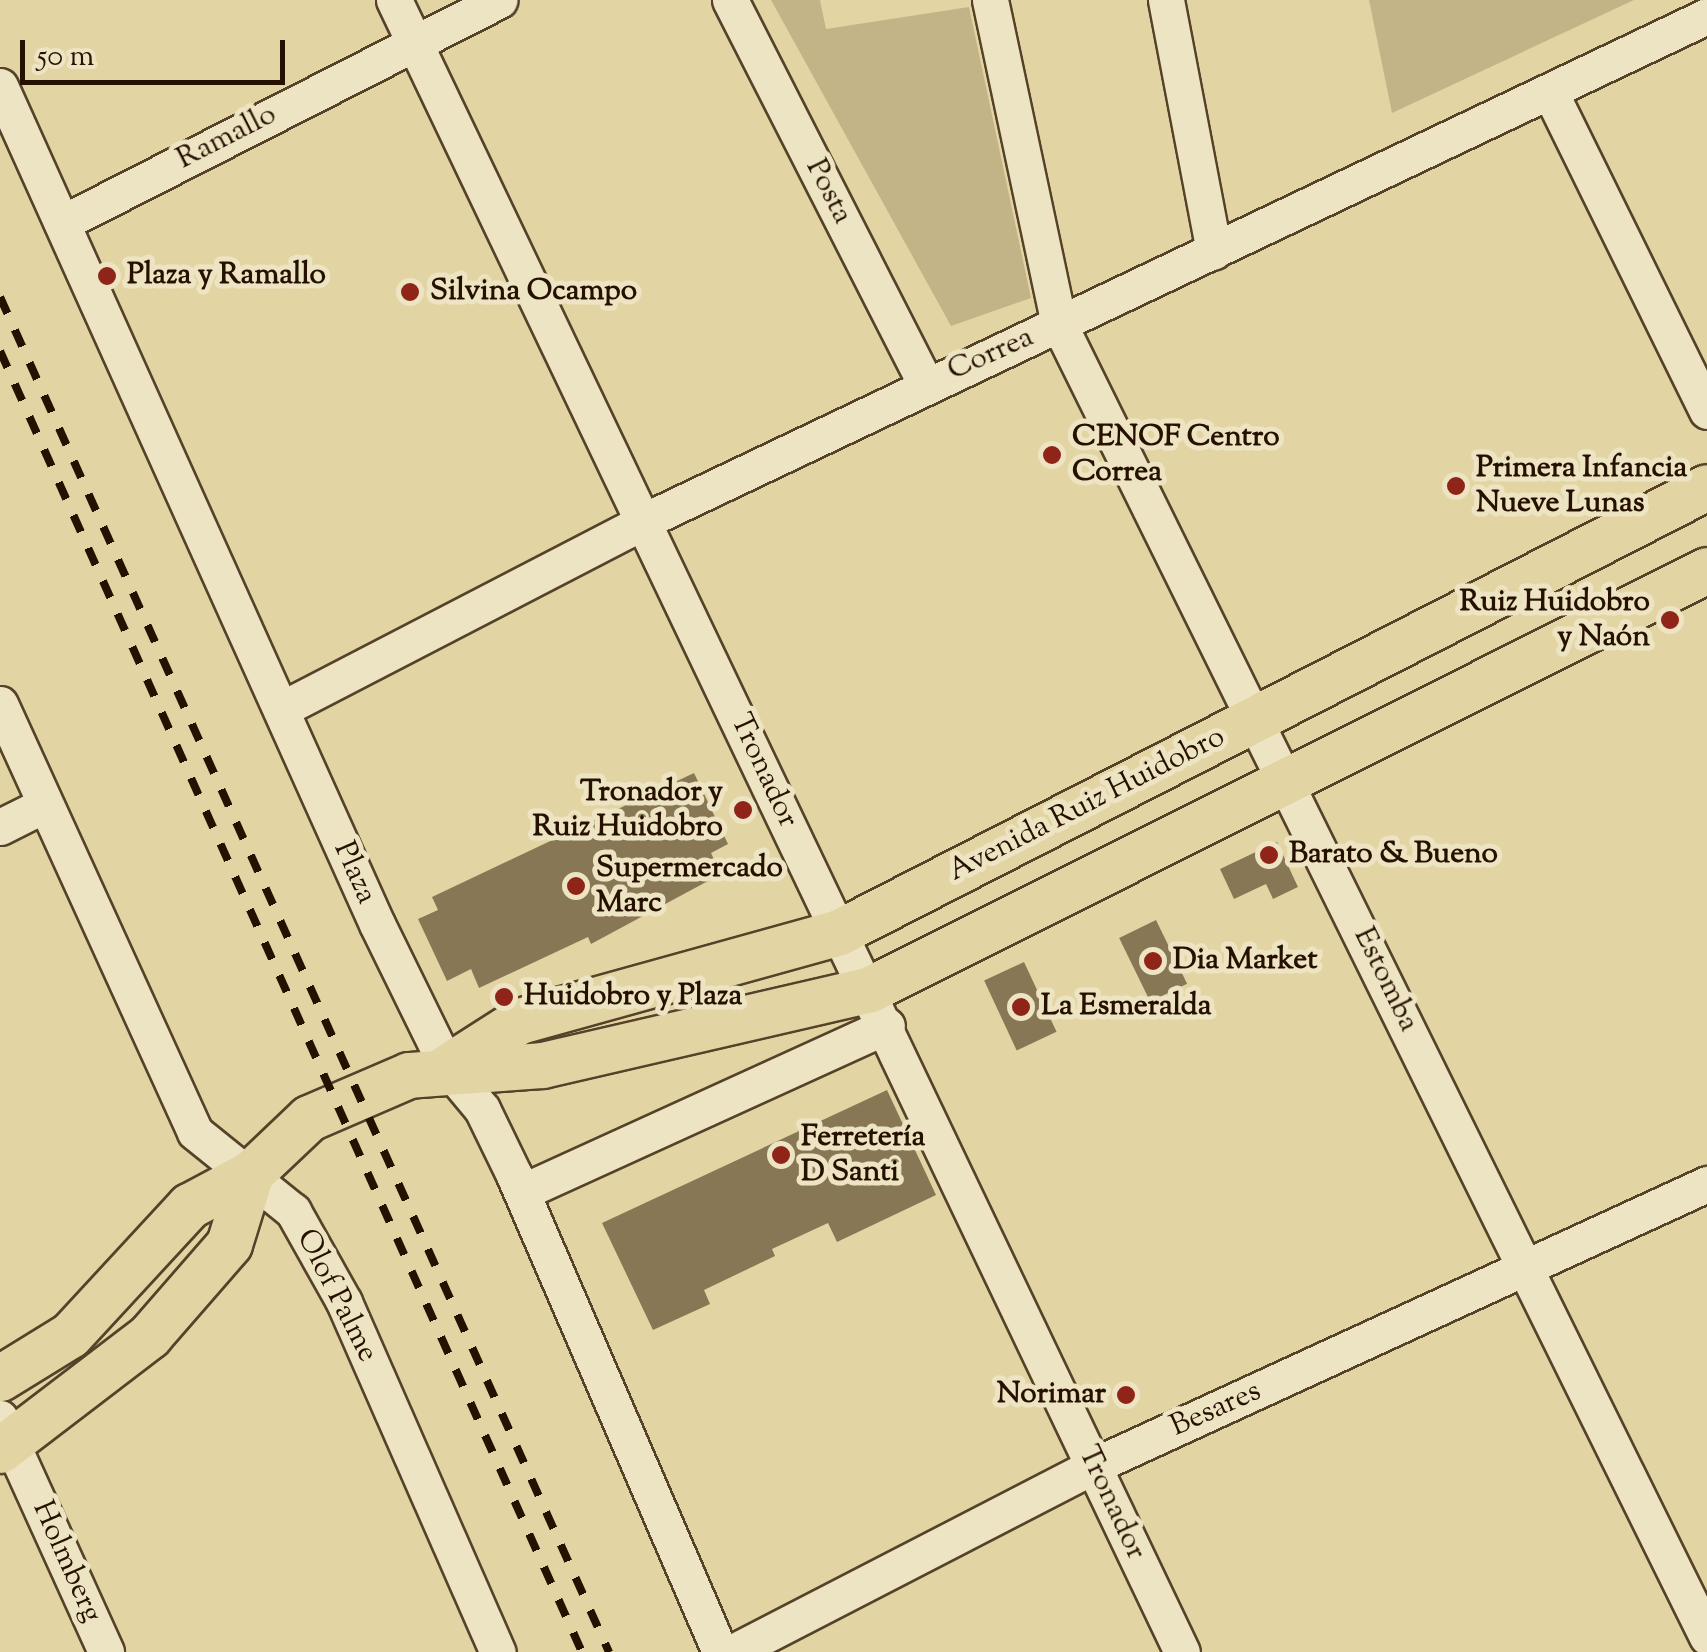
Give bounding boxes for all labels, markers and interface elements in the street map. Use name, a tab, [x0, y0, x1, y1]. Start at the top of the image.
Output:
scale bar	[25, 20, 290, 82]
text: 50 m	[37, 36, 94, 79]
street label: Ramallo	[171, 98, 283, 178]
street label: Posta	[797, 154, 859, 230]
place label: Plaza y Ramallo	[127, 258, 326, 294]
marker: Plaza y Ramallo	[96, 265, 118, 287]
place label: Silvina Ocampo	[430, 274, 637, 310]
marker: Silvina Ocampo	[399, 281, 421, 303]
street label: Correa	[943, 320, 1039, 390]
place label: CENOF Centro Correa	[1072, 420, 1280, 490]
marker: CENOF Centro Correa	[1041, 444, 1063, 466]
place label: Primera Infancia Nueve Lunas	[1476, 451, 1687, 522]
marker: Primera Infancia Nueve Lunas	[1445, 475, 1467, 497]
place label: Ruiz Huidobro y Naón	[1460, 585, 1650, 656]
marker: Ruiz Huidobro y Naón	[1659, 609, 1681, 631]
street label: Tronador	[721, 708, 805, 834]
street label: Avenida Ruiz Huidobro	[943, 720, 1231, 890]
place label: Tronador y Ruiz Huidobro	[533, 775, 723, 846]
marker: Tronador y Ruiz Huidobro	[732, 799, 754, 821]
street label: Plaza	[324, 836, 384, 910]
place label: Barato & Bueno	[1289, 837, 1498, 873]
marker: Barato & Bueno	[1258, 844, 1280, 866]
place label: Supermercado Marc	[596, 851, 783, 922]
marker: Supermercado Marc	[565, 875, 587, 897]
street label: Estomba	[1344, 922, 1426, 1038]
place label: Dia Market	[1173, 943, 1317, 979]
marker: Dia Market	[1142, 950, 1164, 972]
place label: Huidobro y Plaza	[524, 979, 742, 1015]
marker: Huidobro y Plaza	[493, 986, 515, 1008]
place label: La Esmeralda	[1041, 989, 1212, 1025]
marker: La Esmeralda	[1010, 996, 1032, 1018]
place label: Ferretería D Santi	[801, 1120, 925, 1190]
marker: Ferretería D Santi	[770, 1144, 792, 1166]
street label: Olof Palme	[287, 1224, 385, 1368]
street label: Besares	[1165, 1374, 1267, 1446]
place label: Norimar	[997, 1377, 1106, 1413]
marker: Norimar	[1115, 1384, 1137, 1406]
street label: Tronador	[1069, 1440, 1153, 1566]
street label: Holmberg	[23, 1496, 109, 1628]

